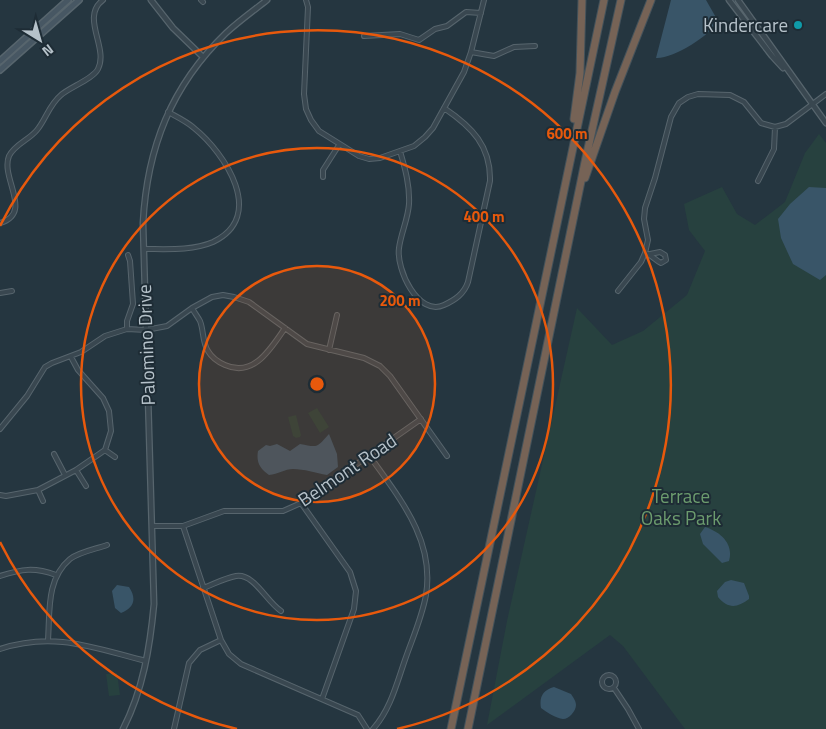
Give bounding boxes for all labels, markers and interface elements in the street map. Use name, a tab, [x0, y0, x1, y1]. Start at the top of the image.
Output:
place label: Kindercare	[703, 10, 788, 39]
north arrow	[15, 15, 65, 65]
marker: Kindercare	[792, 19, 804, 31]
text: N	[38, 39, 58, 62]
text: 600 m	[546, 122, 588, 145]
text: 400 m	[463, 205, 505, 228]
street label: Palomino Drive	[129, 284, 162, 406]
text: 200 m	[379, 289, 421, 312]
centre of rings	[308, 375, 326, 393]
street label: Belmont Road	[291, 426, 402, 513]
park label: Terrace Oaks Park	[641, 481, 721, 532]

